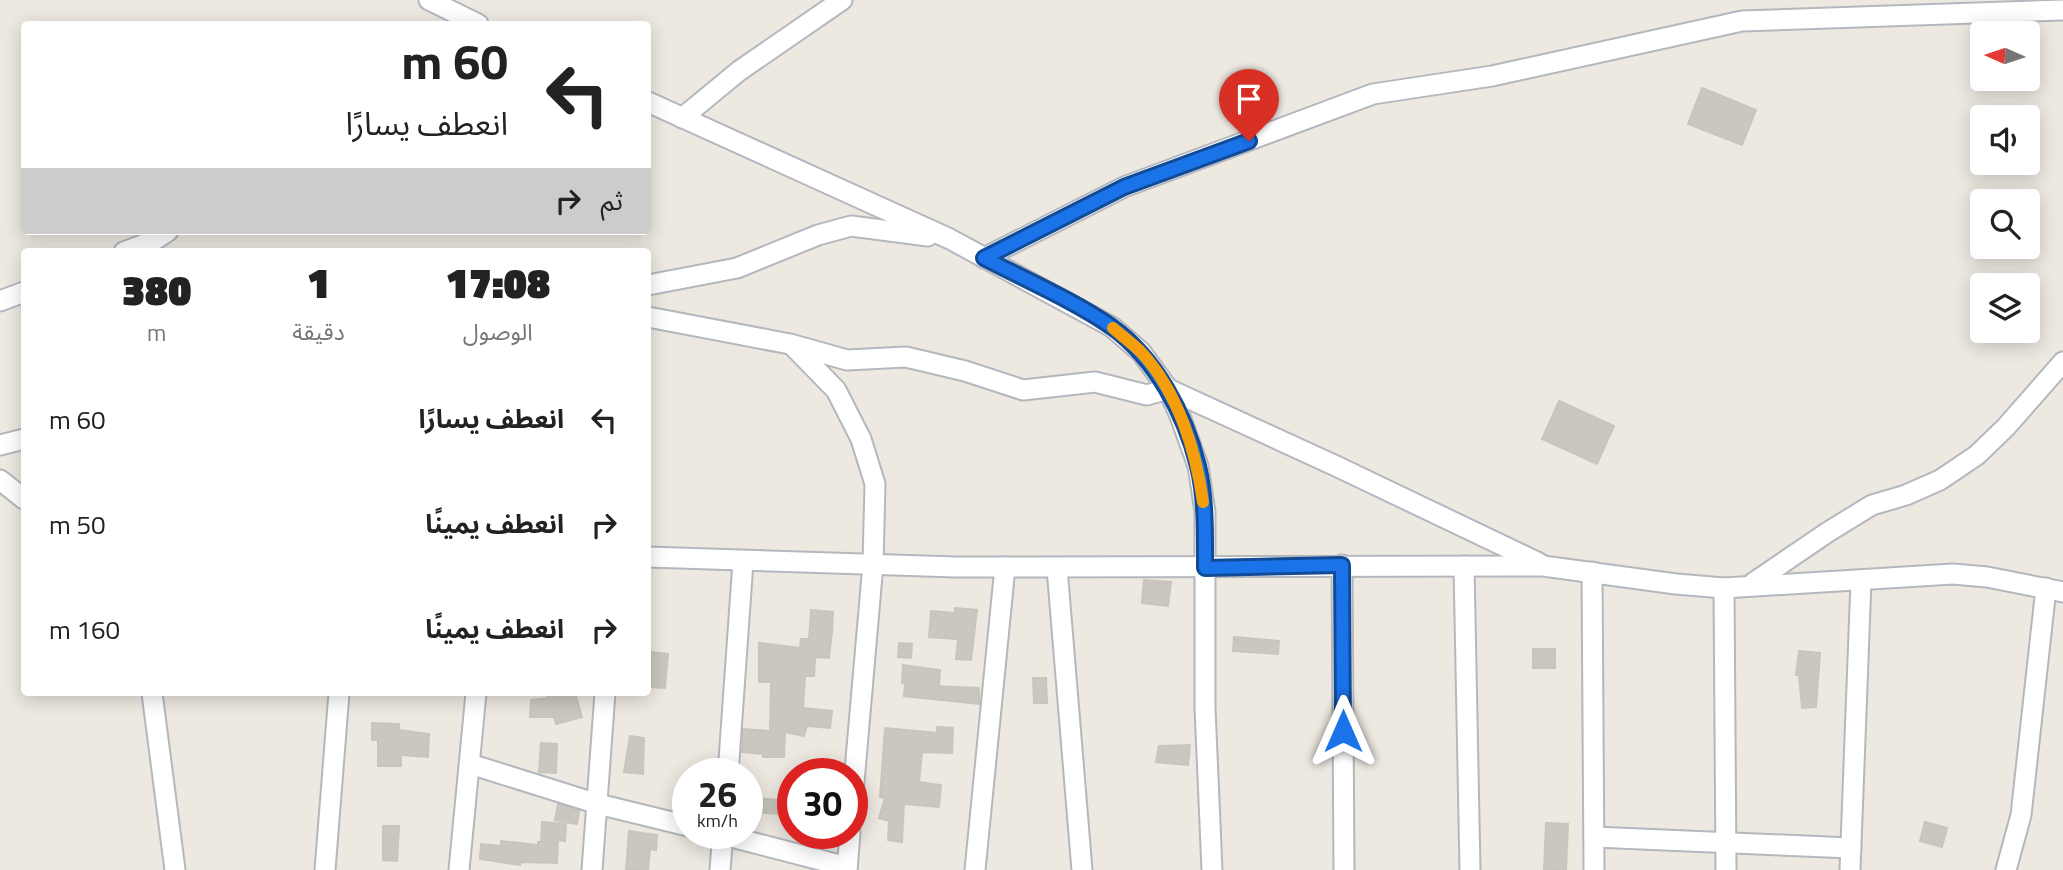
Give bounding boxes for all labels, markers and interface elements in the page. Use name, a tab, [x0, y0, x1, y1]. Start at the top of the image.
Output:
north arrow	[1970, 21, 2040, 91]
map controls	[1970, 21, 2040, 343]
text: 60 m	[401, 23, 508, 98]
icon: left	[532, 49, 623, 140]
pin	[1219, 69, 1279, 141]
icon: arrive	[1230, 80, 1268, 118]
text: انعطف يسارًا	[346, 99, 508, 147]
button: sound	[1970, 105, 2040, 175]
text: ثم	[601, 181, 623, 220]
icon: right	[549, 182, 587, 220]
button: search	[1970, 189, 2040, 259]
text: 1	[307, 250, 330, 314]
text: 17:08	[446, 250, 550, 314]
text: 380	[122, 257, 191, 321]
button: layers	[1970, 273, 2040, 343]
text: دقيقة	[292, 314, 345, 349]
text: الوصول	[463, 314, 533, 349]
text: m	[147, 315, 166, 350]
text: انعطف يسارًا	[419, 399, 564, 438]
text: 60 m	[49, 400, 106, 439]
icon: left	[585, 401, 623, 439]
text: انعطف يمينًا	[425, 504, 564, 543]
text: 50 m	[49, 505, 106, 544]
icon: right	[585, 506, 623, 544]
text: انعطف يمينًا	[425, 609, 564, 648]
text: 160 m	[49, 610, 120, 649]
icon: right	[585, 611, 623, 649]
position arrow	[1306, 694, 1380, 768]
speed limit sign: 30	[777, 758, 868, 849]
text: 26	[698, 767, 737, 821]
text: km/h	[697, 807, 738, 834]

